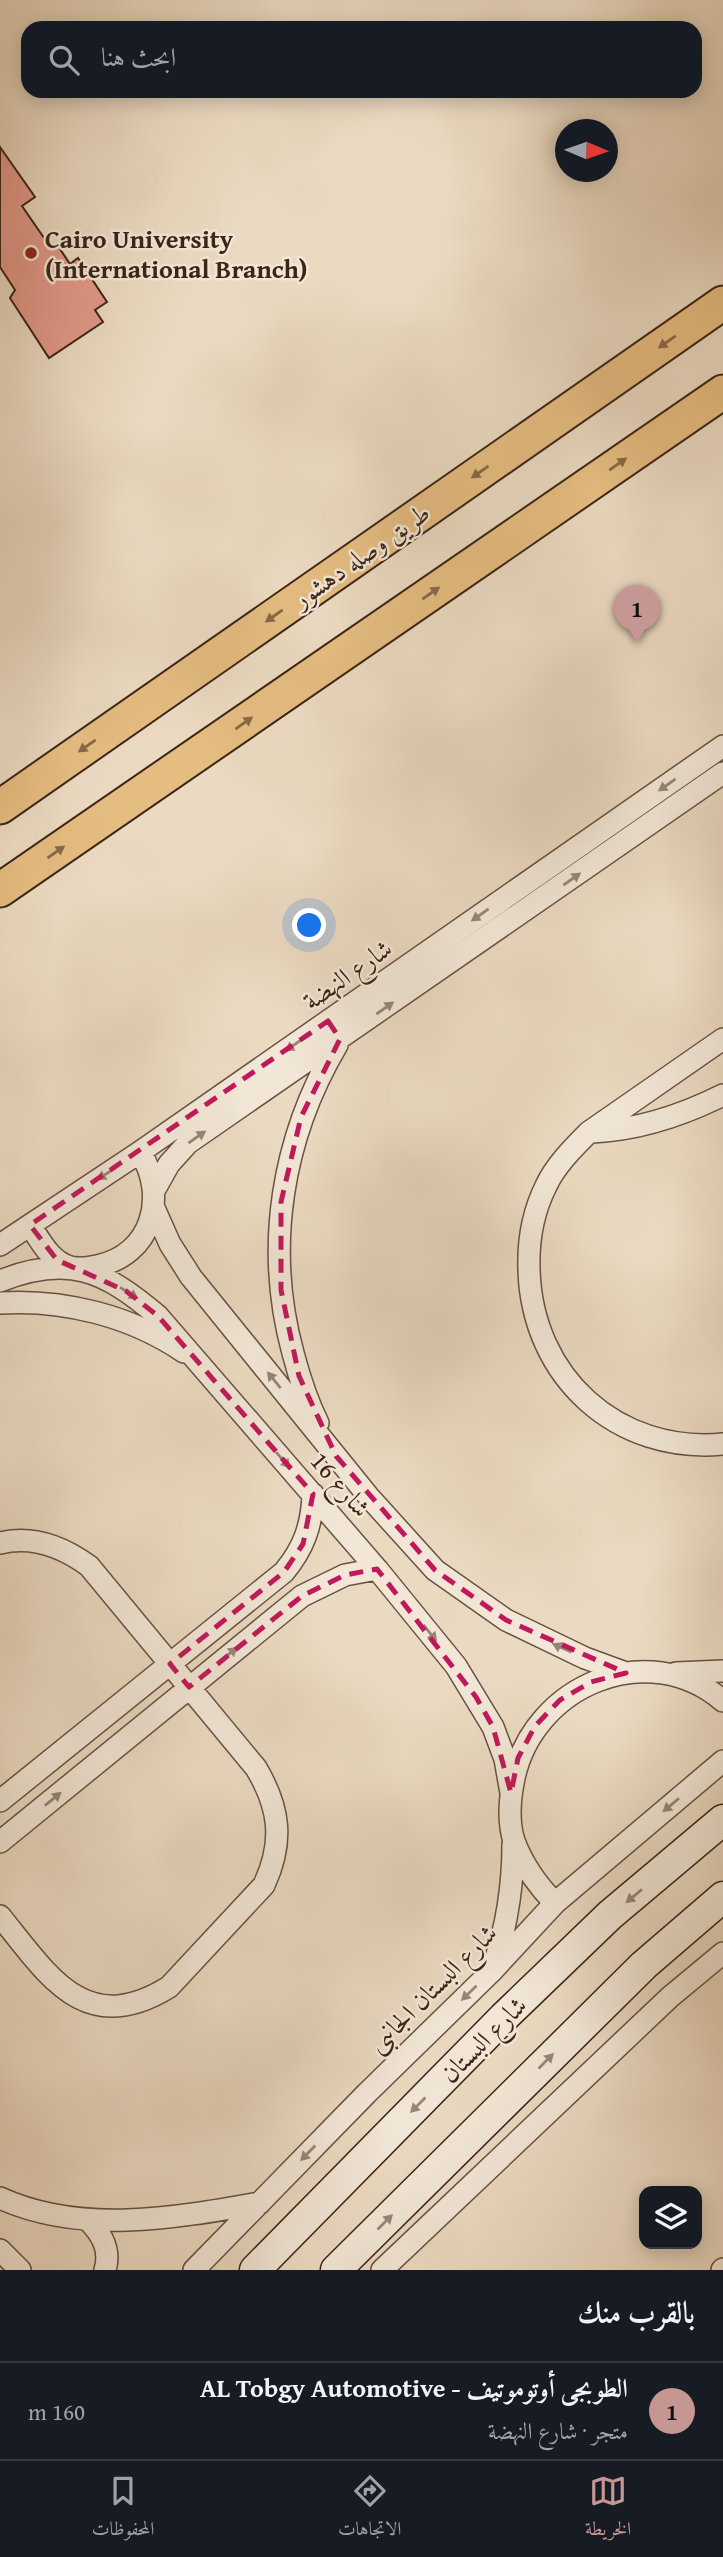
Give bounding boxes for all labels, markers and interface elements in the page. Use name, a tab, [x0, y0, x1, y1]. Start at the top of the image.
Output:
search box	[21, 21, 702, 98]
text: ابحث هنا	[101, 37, 176, 76]
icon: search	[45, 41, 83, 79]
north arrow	[555, 119, 618, 182]
place label: Cairo University (International Branch)	[45, 219, 308, 288]
marker: Cairo University (International Branch)	[23, 245, 39, 261]
one-way arrow	[658, 335, 676, 349]
one-way arrow	[609, 457, 627, 471]
one-way arrow	[471, 465, 489, 479]
street label: طريق وصله دهشور	[282, 493, 438, 619]
pin: 1	[614, 585, 660, 643]
one-way arrow	[421, 587, 441, 600]
one-way arrow	[265, 609, 283, 623]
one-way arrow	[234, 717, 253, 730]
one-way arrow	[78, 739, 96, 753]
one-way arrow	[658, 778, 676, 792]
one-way arrow	[47, 845, 65, 859]
one-way arrow	[562, 873, 581, 886]
your location	[292, 908, 326, 942]
one-way arrow	[471, 908, 489, 922]
street label: شارع النهضة	[294, 929, 402, 1022]
one-way arrow	[376, 1001, 394, 1015]
one-way arrow	[285, 1038, 303, 1052]
one-way arrow	[188, 1130, 206, 1144]
one-way arrow	[96, 1168, 116, 1181]
one-way arrow	[119, 1287, 138, 1300]
one-way arrow	[267, 1371, 282, 1389]
street label: شارع 16	[299, 1443, 381, 1527]
one-way arrow	[275, 1451, 290, 1468]
one-way arrow	[422, 1624, 437, 1642]
one-way arrow	[552, 1643, 573, 1654]
one-way arrow	[219, 1647, 237, 1662]
one-way arrow	[43, 1791, 61, 1806]
one-way arrow	[662, 1797, 680, 1813]
one-way arrow	[625, 1888, 643, 1903]
street label: شارع البستان الجانبى	[361, 1917, 503, 2059]
one-way arrow	[461, 1985, 478, 2002]
street label: شارع البستان	[433, 1989, 533, 2089]
one-way arrow	[537, 2054, 554, 2070]
one-way arrow	[410, 2096, 426, 2113]
one-way arrow	[300, 2144, 316, 2161]
map controls	[639, 2186, 702, 2249]
button: layers	[639, 2186, 702, 2249]
one-way arrow	[376, 2214, 392, 2231]
text: بالقرب منك	[578, 2290, 695, 2334]
text: الطوبجى أوتوموتيف - AL Tobgy Automotive	[200, 2368, 628, 2407]
text: 160 m	[28, 2395, 85, 2428]
text: 1	[666, 2395, 678, 2428]
text: متجر · شارع النهضة	[488, 2414, 628, 2447]
tab: المحفوظات	[92, 2472, 154, 2547]
tab: الاتجاهات	[338, 2472, 401, 2547]
tab: الخريطة	[585, 2472, 631, 2547]

